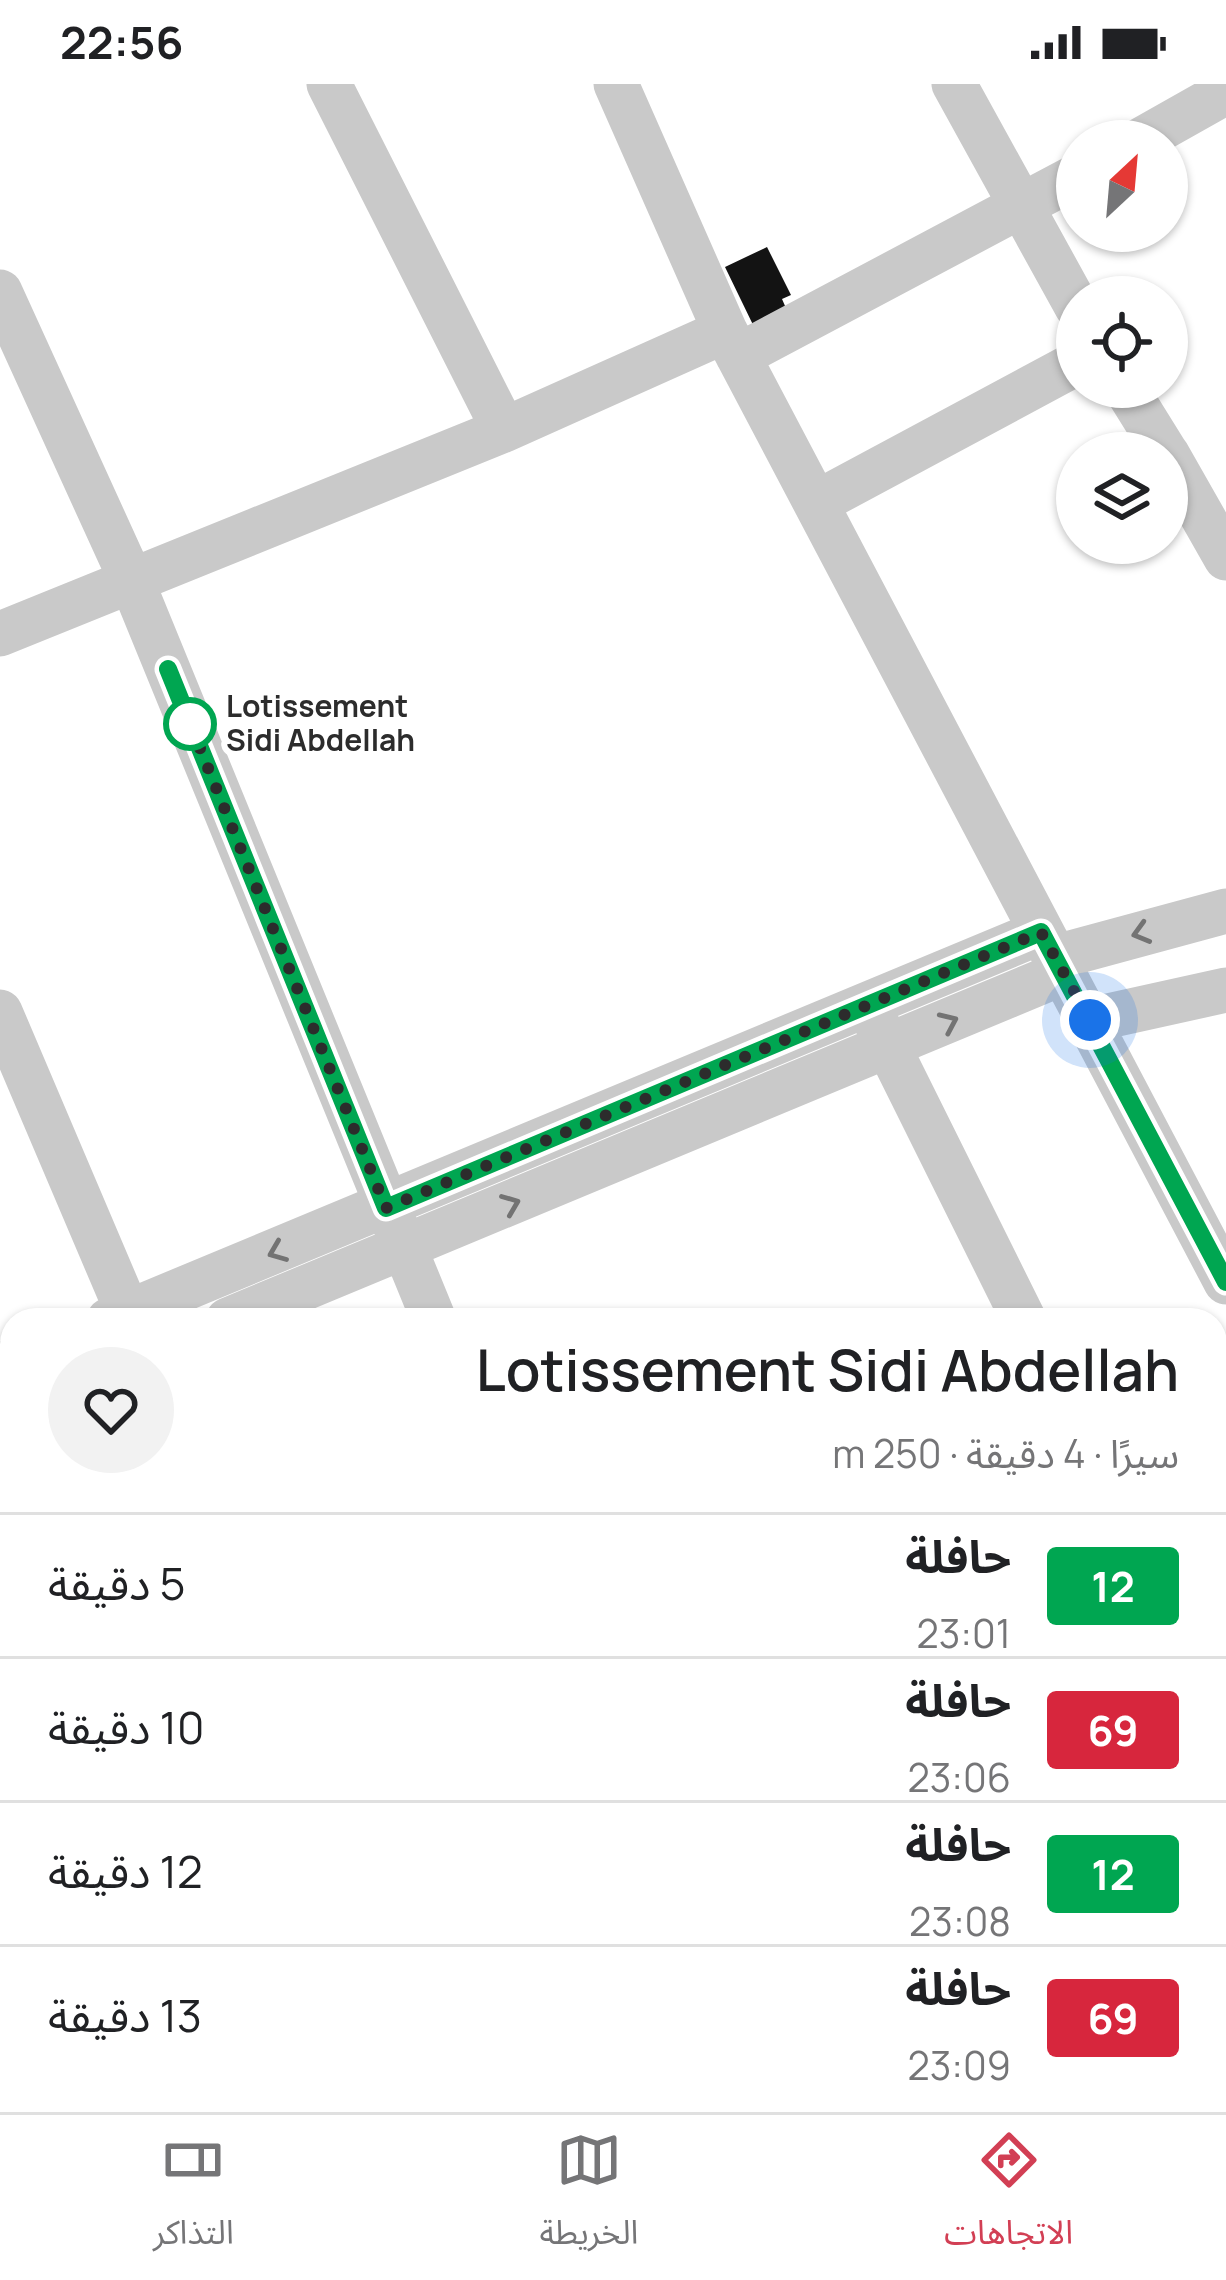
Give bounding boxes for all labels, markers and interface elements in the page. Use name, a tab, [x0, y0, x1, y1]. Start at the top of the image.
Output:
text: 22:56	[60, 11, 183, 73]
north arrow	[1056, 120, 1188, 252]
map controls	[1056, 120, 1188, 564]
button: locate	[1056, 276, 1188, 408]
button: layers	[1056, 432, 1188, 564]
place label: Lotissement Sidi Abdellah	[226, 685, 415, 760]
marker: Lotissement Sidi Abdellah	[165, 699, 215, 749]
one-way arrow	[1131, 919, 1152, 944]
your location	[1060, 990, 1120, 1050]
one-way arrow	[937, 1013, 958, 1037]
one-way arrow	[499, 1194, 520, 1218]
one-way arrow	[268, 1238, 289, 1262]
text: Lotissement Sidi Abdellah	[476, 1330, 1179, 1408]
button: heart	[48, 1347, 174, 1473]
text: سيرًا · 4 دقيقة · 250 m	[832, 1426, 1179, 1480]
text: حافلة	[905, 1525, 1011, 1587]
text: 5 دقيقة	[48, 1552, 186, 1614]
text: 12	[1091, 1557, 1135, 1615]
text: 23:01	[917, 1606, 1011, 1660]
text: حافلة	[905, 1669, 1011, 1731]
text: 10 دقيقة	[48, 1696, 205, 1758]
text: 69	[1087, 1701, 1139, 1759]
text: 23:06	[908, 1750, 1011, 1804]
text: حافلة	[905, 1813, 1011, 1875]
text: 12 دقيقة	[48, 1840, 203, 1902]
text: 12	[1091, 1845, 1135, 1903]
text: 23:08	[909, 1894, 1011, 1948]
text: حافلة	[905, 1957, 1011, 2019]
text: 13 دقيقة	[48, 1984, 202, 2046]
text: 69	[1087, 1989, 1139, 2047]
text: 23:09	[908, 2038, 1011, 2092]
tab: التذاكر	[153, 2127, 234, 2268]
tab: الخريطة	[540, 2127, 638, 2268]
tab: الاتجاهات	[944, 2127, 1073, 2268]

